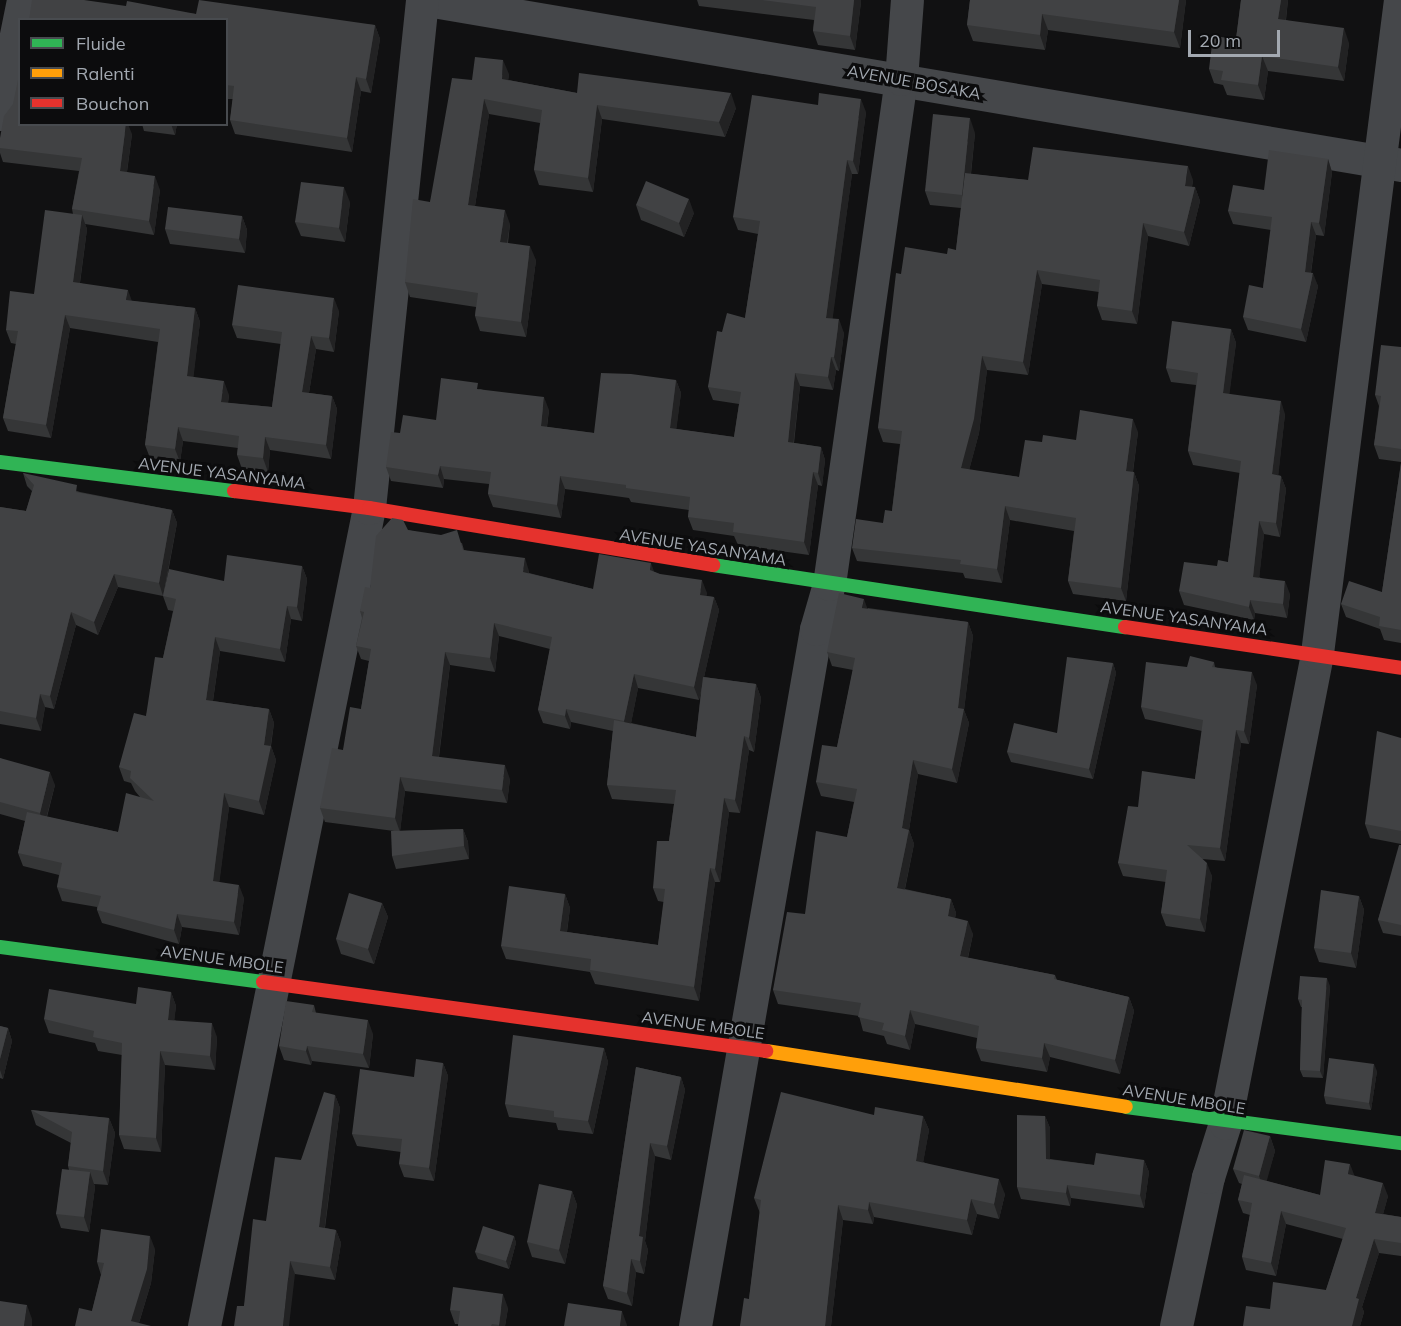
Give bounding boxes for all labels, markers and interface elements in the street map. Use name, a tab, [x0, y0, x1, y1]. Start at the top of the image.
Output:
legend	[18, 18, 228, 126]
scale bar	[1191, 18, 1282, 56]
text: 20 m	[1199, 29, 1241, 52]
text: Fluide	[76, 32, 126, 55]
street label: AVENUE BOSAKA	[846, 61, 982, 103]
text: Ralenti	[76, 62, 134, 85]
text: Bouchon	[76, 92, 149, 115]
street label: AVENUE YASANYAMA	[137, 453, 307, 493]
street label: AVENUE YASANYAMA	[618, 524, 788, 570]
street label: AVENUE YASANYAMA	[1099, 597, 1269, 639]
street label: AVENUE MBOLE	[159, 941, 285, 977]
street label: AVENUE MBOLE	[640, 1007, 766, 1043]
street label: AVENUE MBOLE	[1121, 1080, 1247, 1118]

